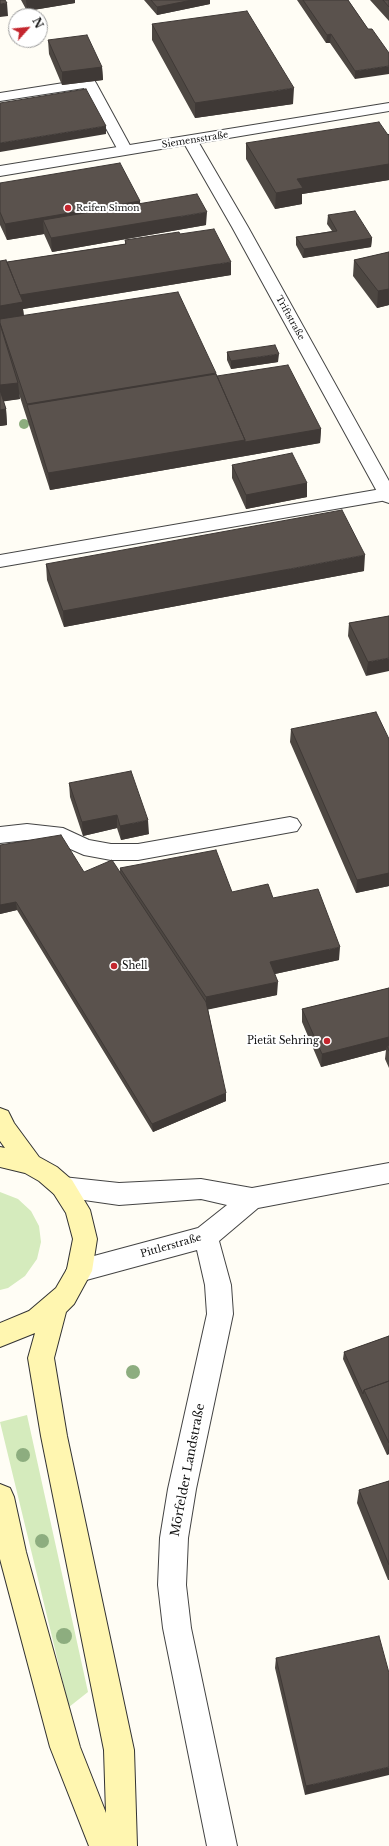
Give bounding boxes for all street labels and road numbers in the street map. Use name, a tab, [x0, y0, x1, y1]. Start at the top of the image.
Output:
street label: Siemensstraße	[161, 129, 229, 151]
street label: Triftstraße	[273, 294, 307, 342]
street label: Pittlerstraße	[139, 1232, 203, 1260]
street label: Mörfelder Landstraße	[168, 1402, 208, 1538]

